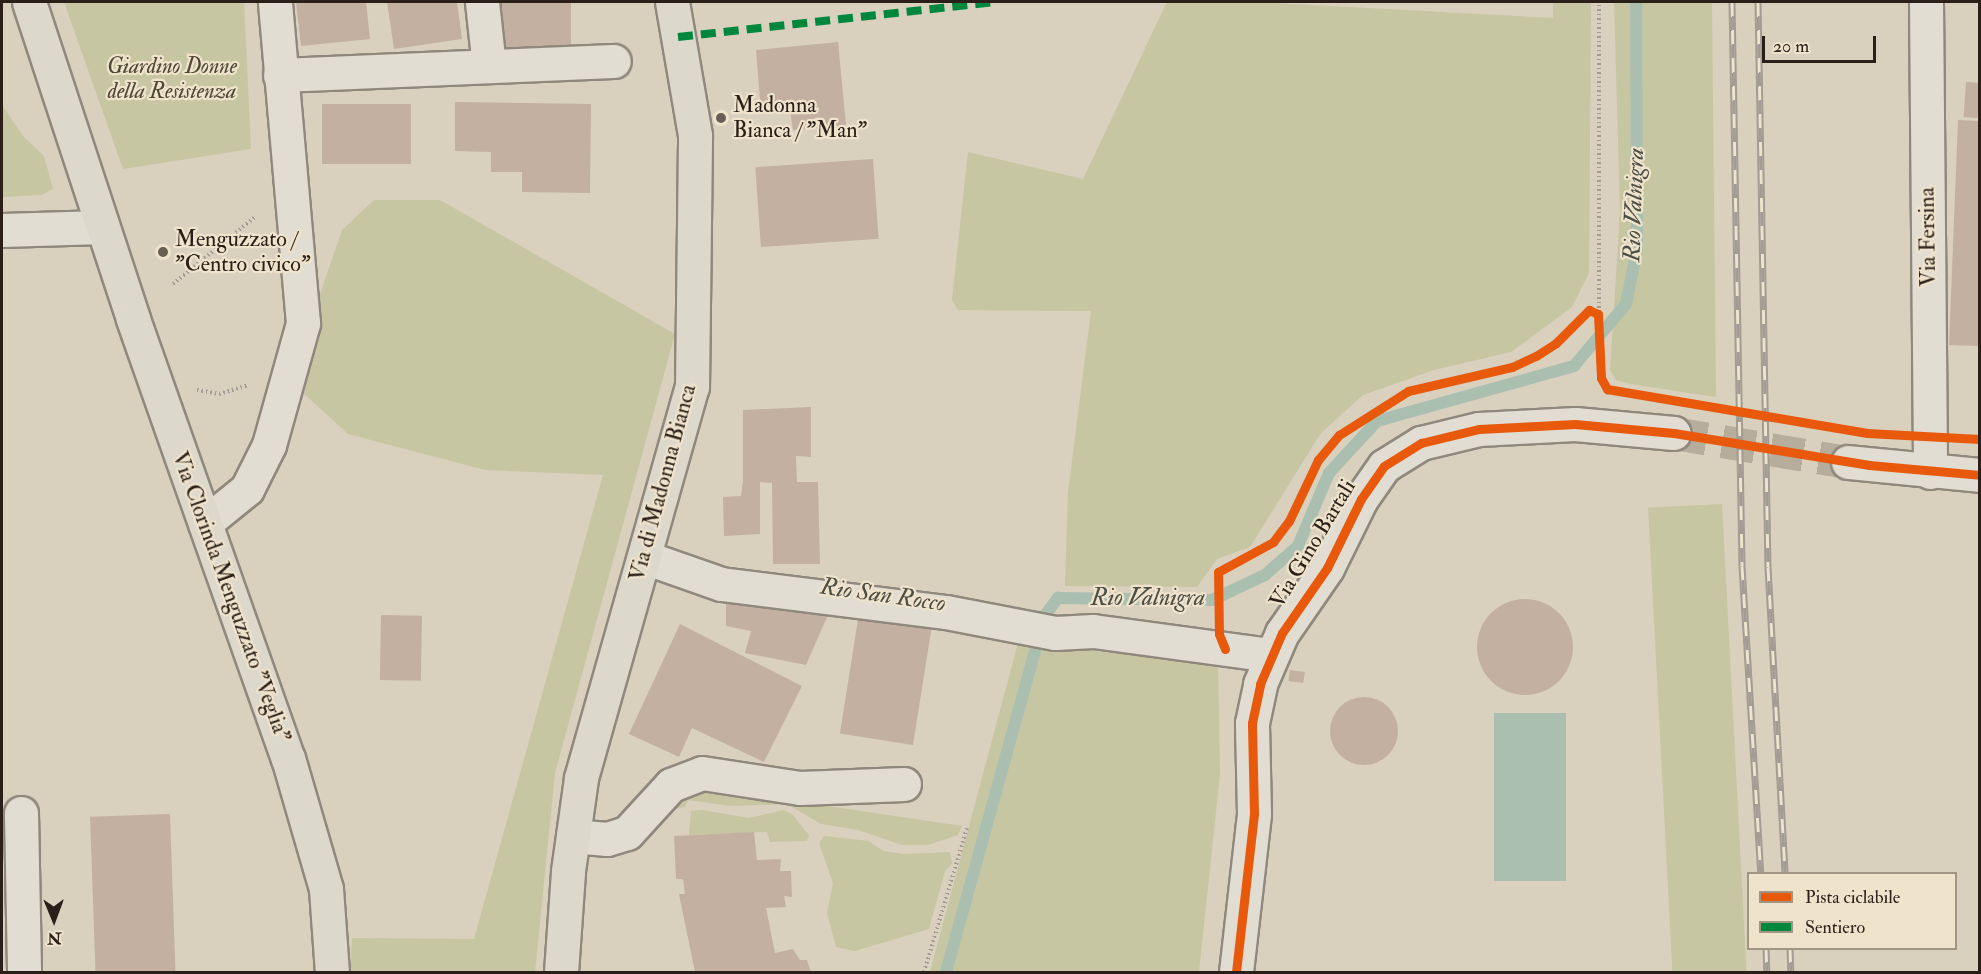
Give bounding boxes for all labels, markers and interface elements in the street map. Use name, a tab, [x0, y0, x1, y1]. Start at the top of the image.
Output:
scale bar	[1765, 24, 1879, 62]
text: 20 m	[1773, 35, 1809, 58]
park label: Giardino Donne della Resistenza	[107, 53, 237, 104]
place label: Madonna Bianca / "Man"	[733, 92, 867, 144]
marker: Madonna Bianca / "Man"	[714, 111, 728, 125]
water label: Rio Valnigra	[1618, 147, 1650, 263]
street label: Via Fersina	[1914, 187, 1942, 287]
place label: Menguzzato / "Centro civico"	[175, 226, 311, 278]
marker: Menguzzato / "Centro civico"	[156, 245, 170, 259]
street label: Via di Madonna Bianca	[624, 382, 702, 584]
street label: Via Clorinda Menguzzato "Veglia"	[166, 448, 296, 746]
street label: Via Gino Bartali	[1264, 475, 1362, 613]
water label: Rio San Rocco	[819, 572, 947, 618]
water label: Rio Valnigra	[1091, 584, 1205, 612]
legend	[1747, 872, 1957, 950]
text: Pista ciclabile	[1805, 886, 1900, 909]
north arrow	[24, 890, 84, 950]
text: Sentiero	[1805, 916, 1865, 939]
text: N	[47, 928, 62, 948]

